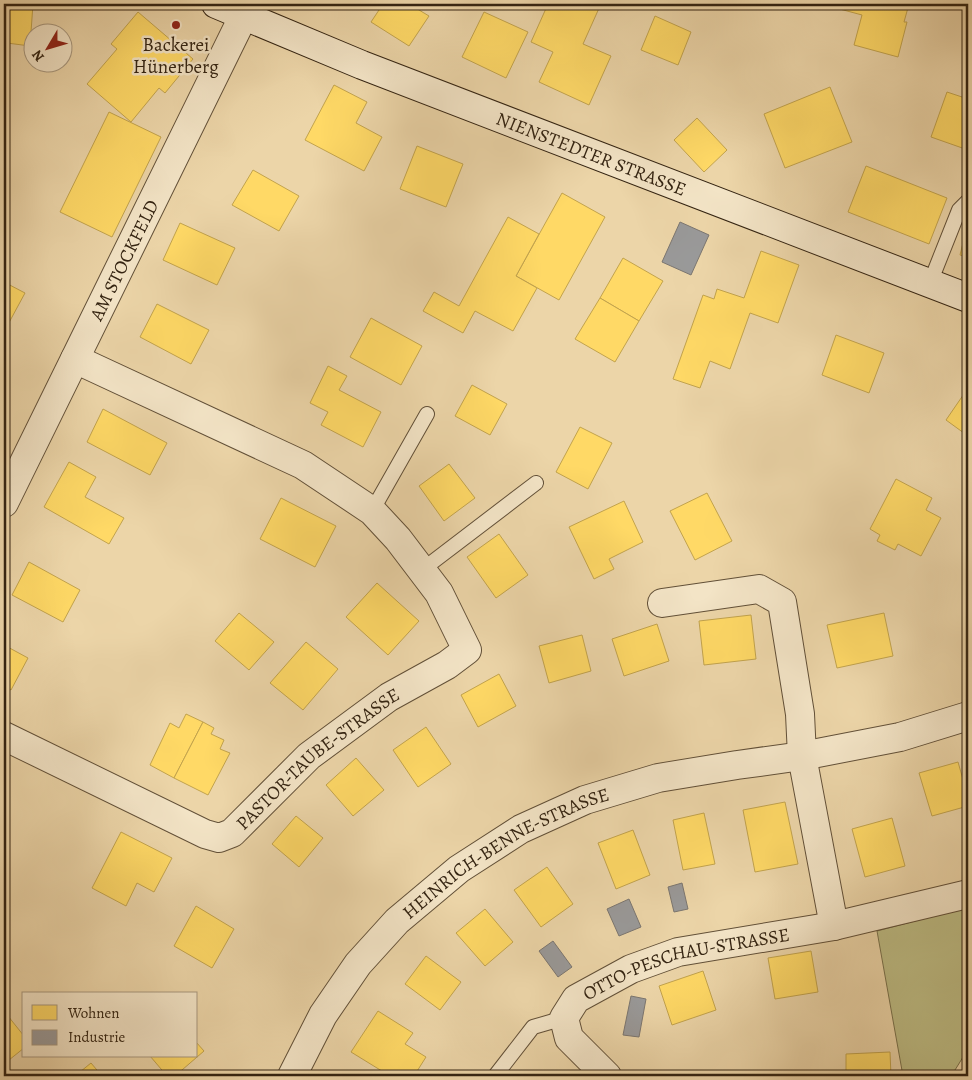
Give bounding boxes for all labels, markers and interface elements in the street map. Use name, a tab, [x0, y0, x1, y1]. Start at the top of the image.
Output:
marker: Backerei Hünerberg	[170, 19, 182, 31]
north arrow	[22, 22, 72, 72]
place label: Backerei Hünerberg	[133, 32, 219, 80]
text: N	[28, 46, 49, 66]
street label: NIENSTEDTER STRASSE	[492, 106, 690, 202]
street label: AM STOCKFELD	[83, 195, 165, 326]
street label: PASTOR-TAUBE-STRASSE	[230, 682, 404, 836]
street label: HEINRICH-BENNE-STRASSE	[397, 781, 612, 925]
street label: OTTO-PESCHAU-STRASSE	[578, 922, 792, 1007]
legend	[22, 992, 198, 1058]
text: Wohnen	[67, 1003, 120, 1023]
text: Industrie	[68, 1027, 126, 1047]

